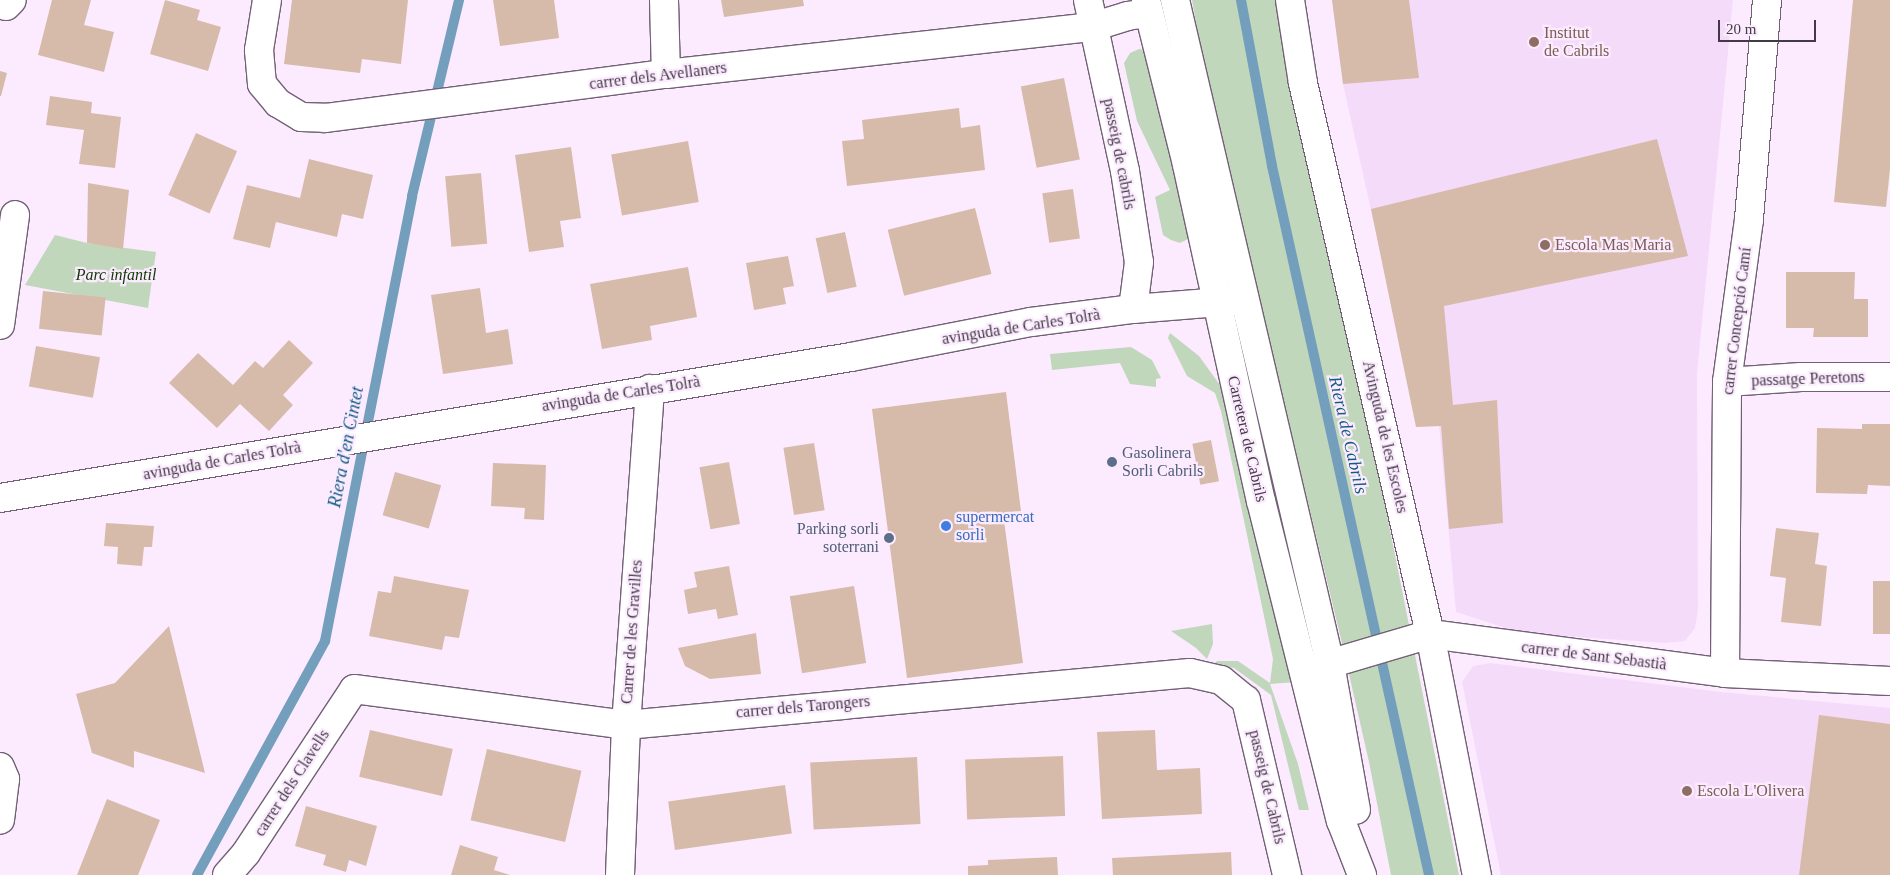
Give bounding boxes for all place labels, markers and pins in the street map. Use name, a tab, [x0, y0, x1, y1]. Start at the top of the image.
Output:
place label: Institut de Cabrils	[1544, 23, 1609, 61]
marker: Institut de Cabrils	[1528, 36, 1540, 48]
place label: Escola Mas Maria	[1555, 235, 1671, 255]
marker: Escola Mas Maria	[1539, 239, 1551, 251]
place label: Gasolinera Sorli Cabrils	[1122, 443, 1203, 481]
marker: Gasolinera Sorli Cabrils	[1106, 456, 1118, 468]
place label: supermercat sorli	[956, 507, 1034, 545]
place label: Parking sorli soterrani	[797, 519, 879, 557]
marker: supermercat sorli	[940, 520, 952, 532]
marker: Parking sorli soterrani	[883, 532, 895, 544]
place label: Escola L'Olivera	[1697, 781, 1804, 801]
marker: Escola L'Olivera	[1681, 785, 1693, 797]

